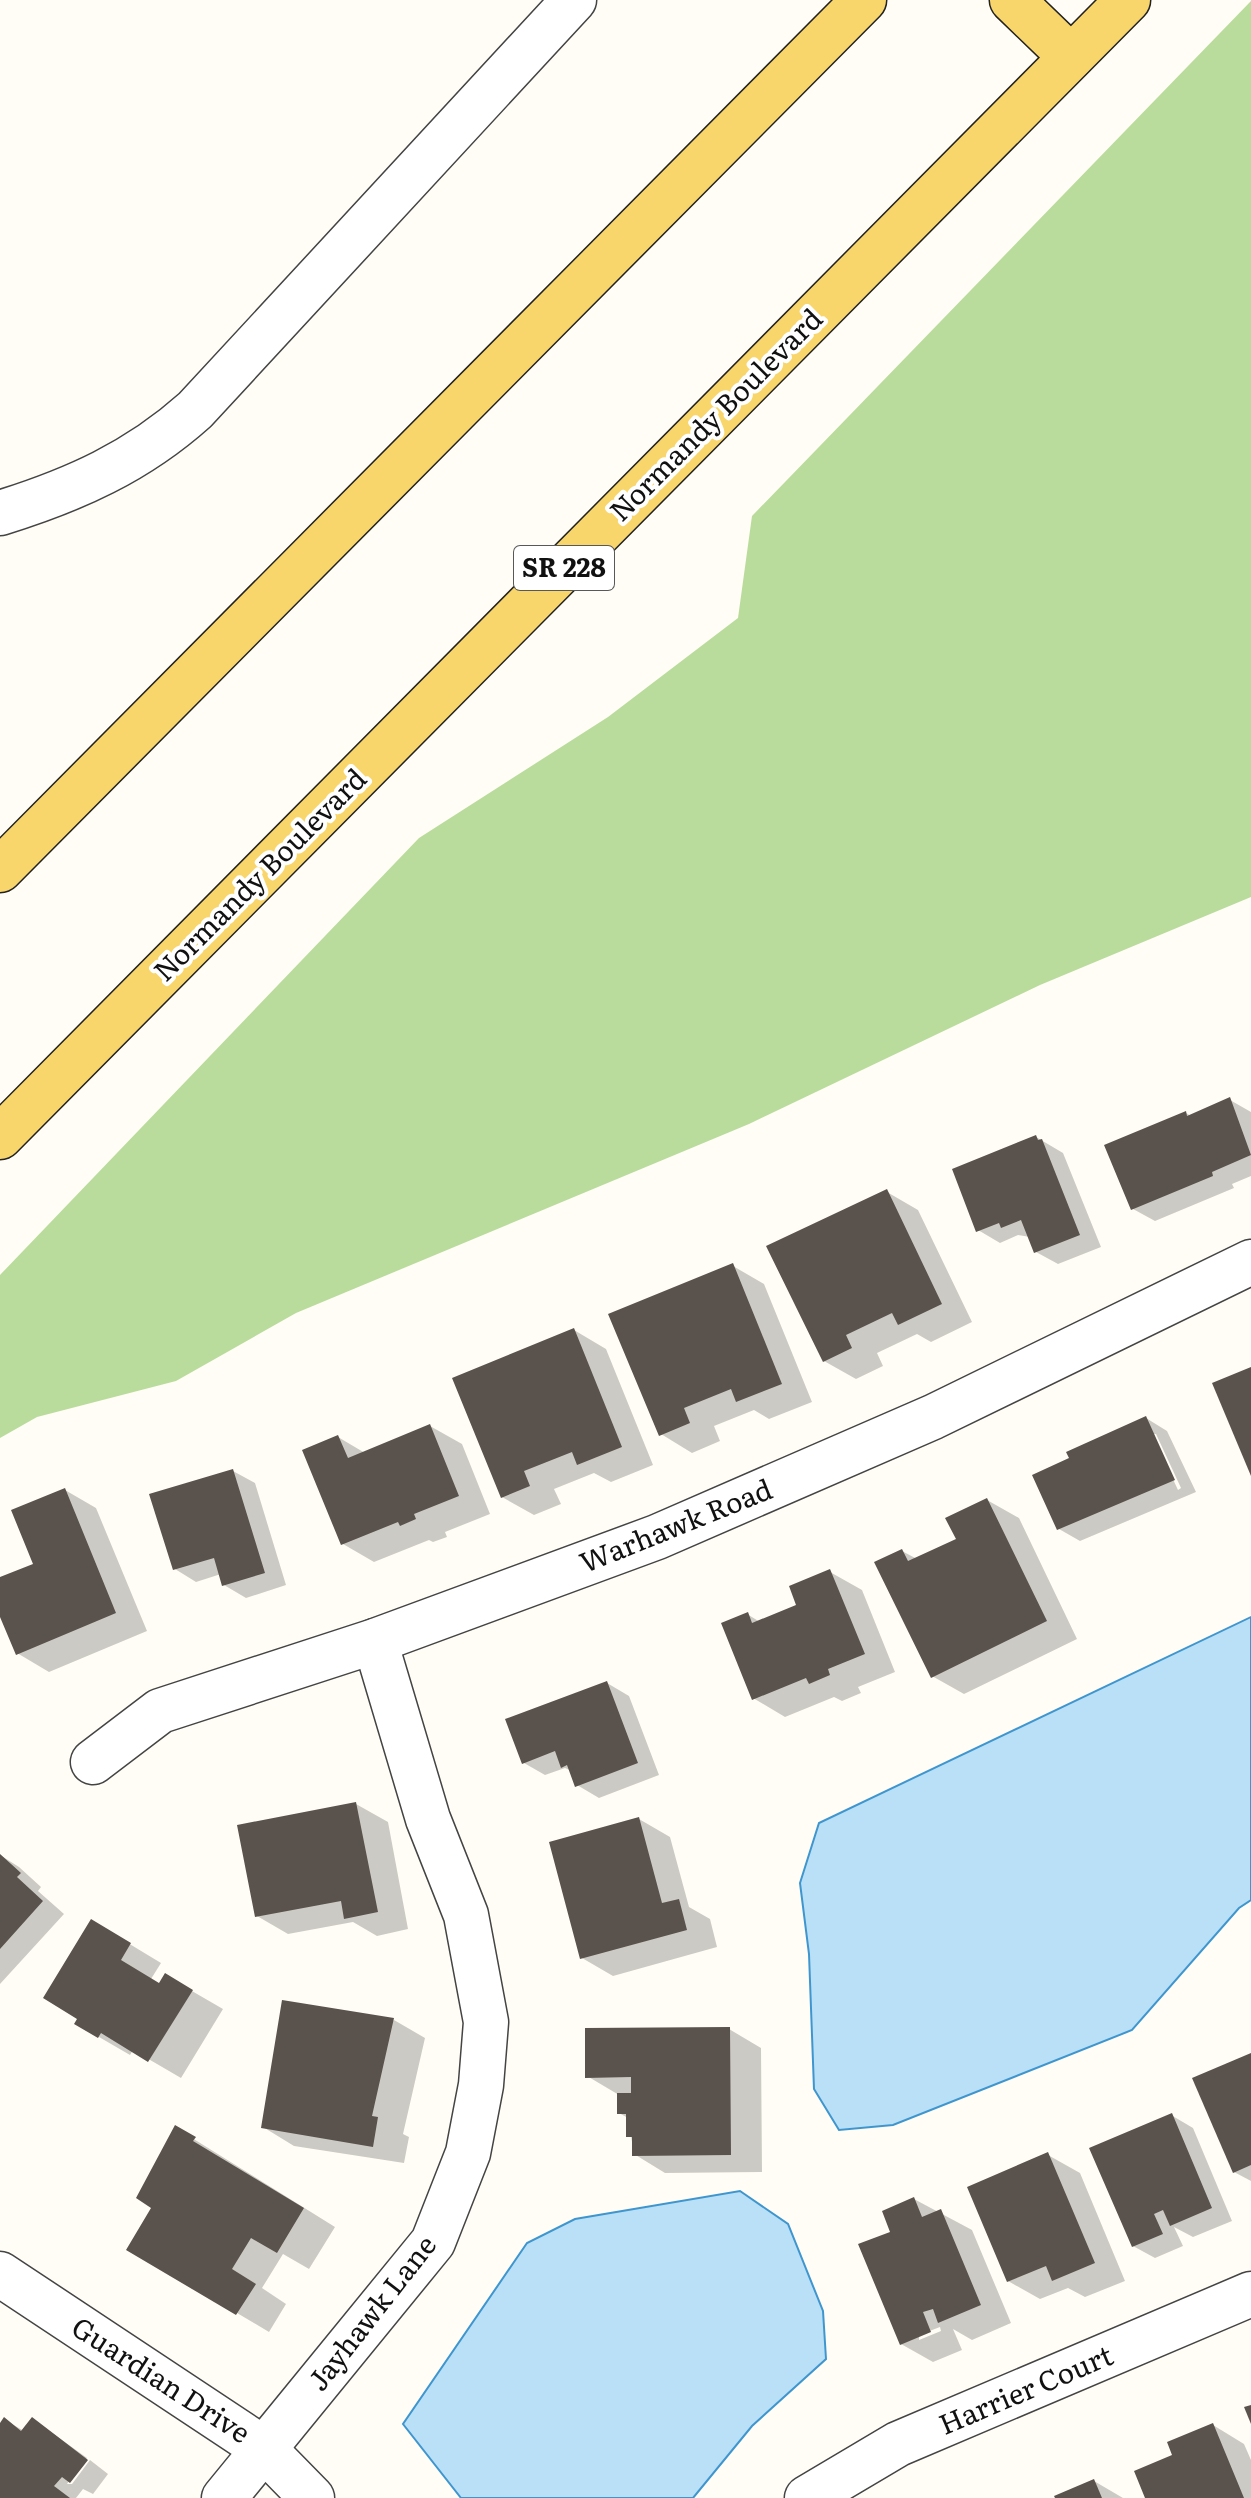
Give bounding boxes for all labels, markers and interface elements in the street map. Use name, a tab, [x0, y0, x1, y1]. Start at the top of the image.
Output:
street label: Normandy Boulevard	[598, 297, 831, 530]
road number: SR 228	[514, 546, 614, 590]
street label: Normandy Boulevard	[142, 757, 375, 990]
street label: Warhawk Road	[573, 1466, 778, 1582]
street label: Jayhawk Lane	[296, 2225, 445, 2399]
street label: Guardian Drive	[64, 2305, 260, 2452]
street label: Harrier Court	[932, 2332, 1119, 2444]

